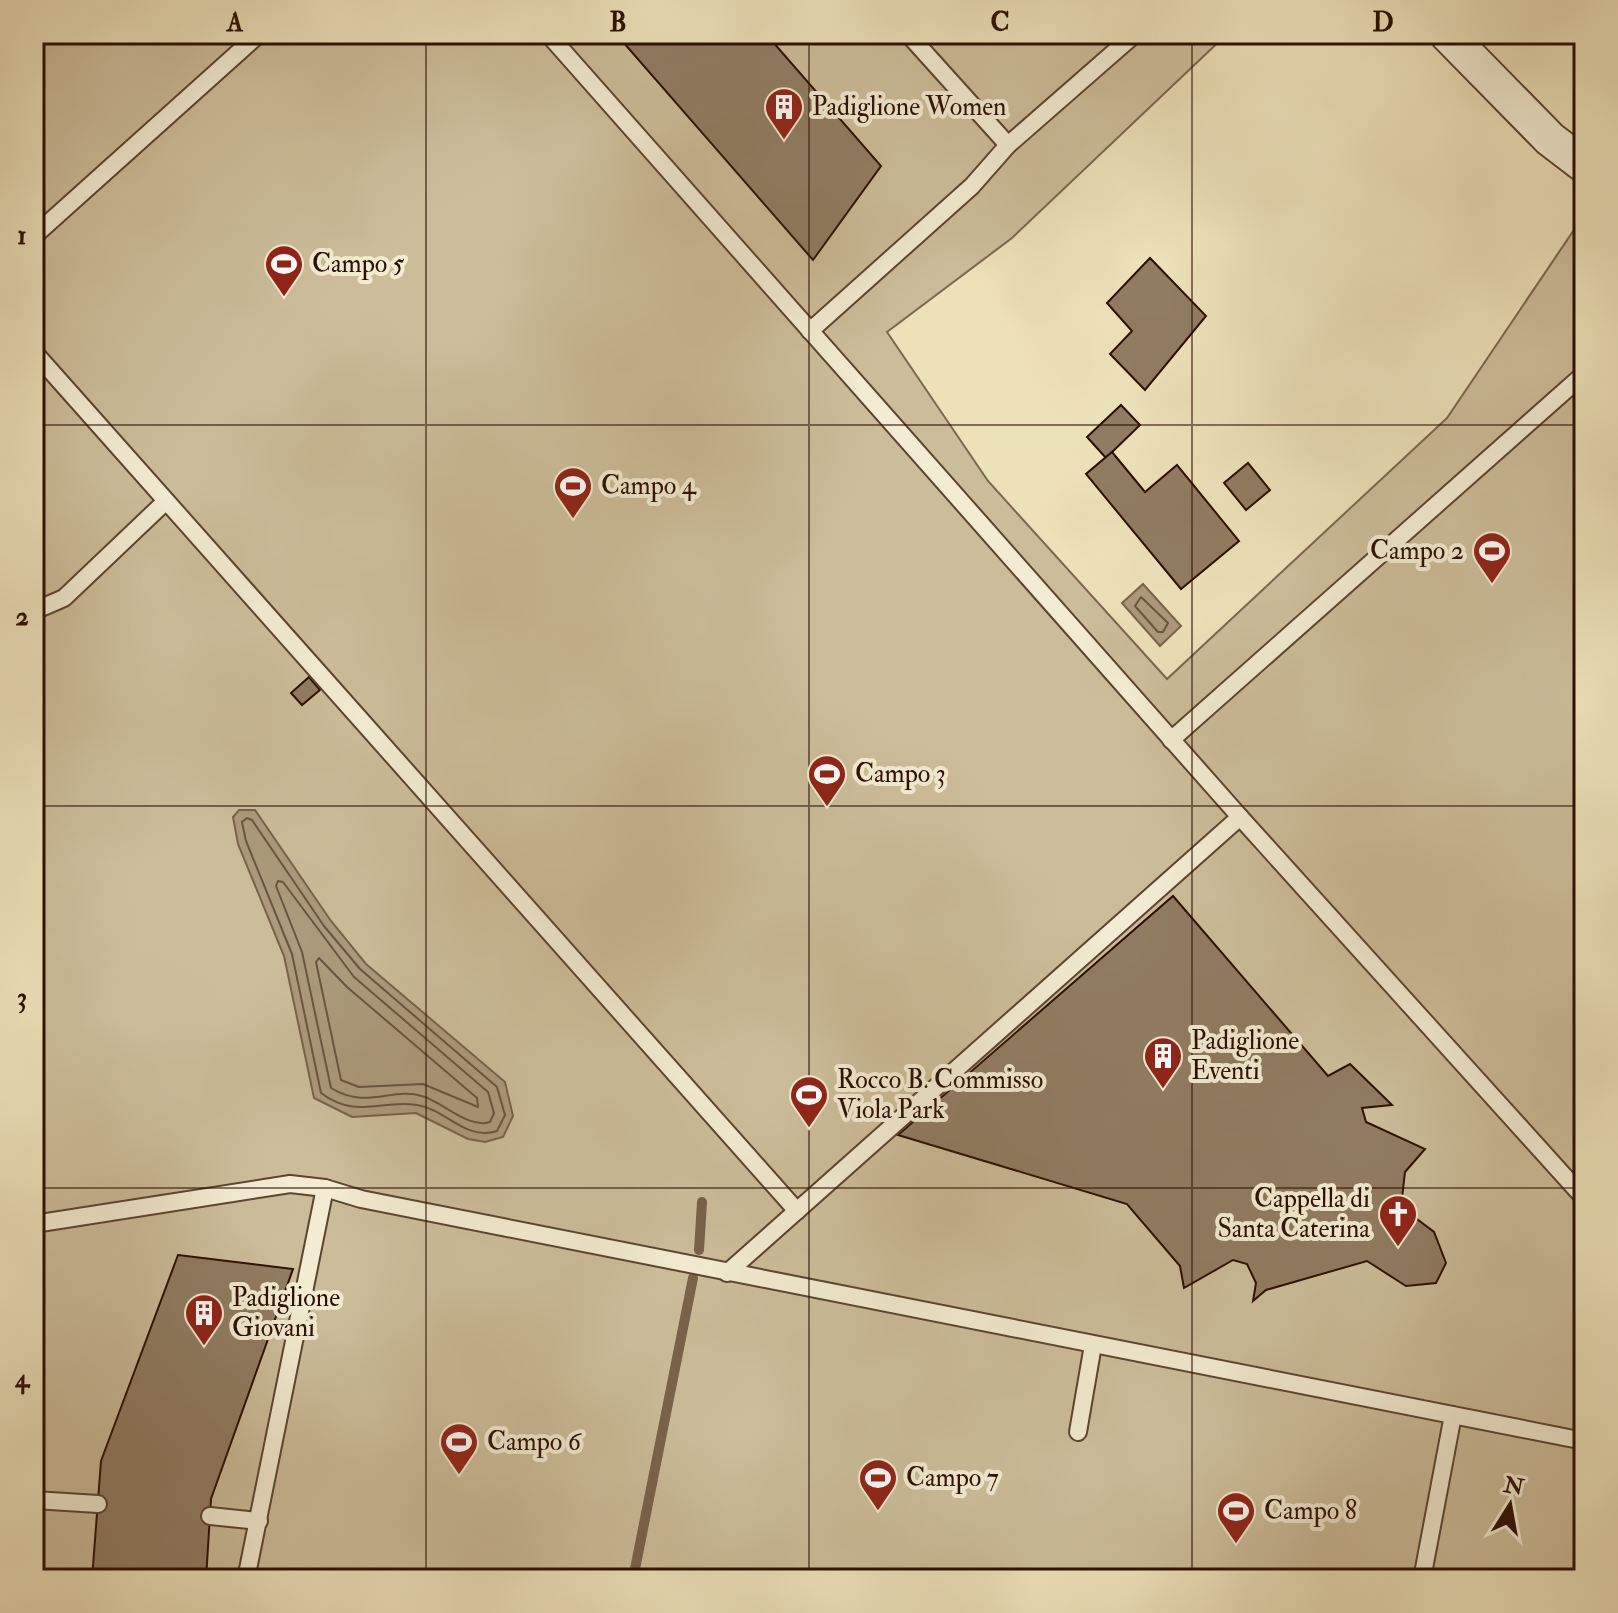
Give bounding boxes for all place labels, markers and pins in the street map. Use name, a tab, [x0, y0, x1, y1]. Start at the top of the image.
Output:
building icon: Padiglione Women	[763, 86, 805, 141]
place label: Padiglione Women	[812, 91, 1007, 123]
sports icon: Campo 5	[263, 243, 305, 298]
place label: Campo 5	[312, 248, 405, 281]
sports icon: Campo 4	[552, 465, 594, 520]
place label: Campo 4	[601, 470, 697, 503]
sports icon: Campo 2	[1471, 530, 1513, 585]
place label: Campo 2	[1370, 535, 1464, 568]
sports icon: Campo 3	[806, 753, 848, 808]
place label: Campo 3	[855, 758, 946, 791]
place label: Padiglione Eventi	[1191, 1025, 1299, 1087]
building icon: Padiglione Eventi	[1142, 1035, 1184, 1090]
place label: Rocco B. Commisso Viola Park	[837, 1064, 1043, 1126]
sports icon: Rocco B. Commisso Viola Park	[788, 1074, 830, 1129]
place label: Cappella di Santa Caterina	[1217, 1183, 1370, 1245]
church icon: Cappella di Santa Caterina	[1377, 1193, 1419, 1248]
place label: Padiglione Giovani	[232, 1282, 340, 1344]
building icon: Padiglione Giovani	[183, 1292, 225, 1347]
sports icon: Campo 6	[438, 1421, 480, 1476]
place label: Campo 6	[487, 1426, 583, 1459]
sports icon: Campo 7	[857, 1457, 899, 1512]
place label: Campo 7	[906, 1462, 999, 1495]
sports icon: Campo 8	[1215, 1490, 1257, 1545]
place label: Campo 8	[1264, 1495, 1357, 1528]

